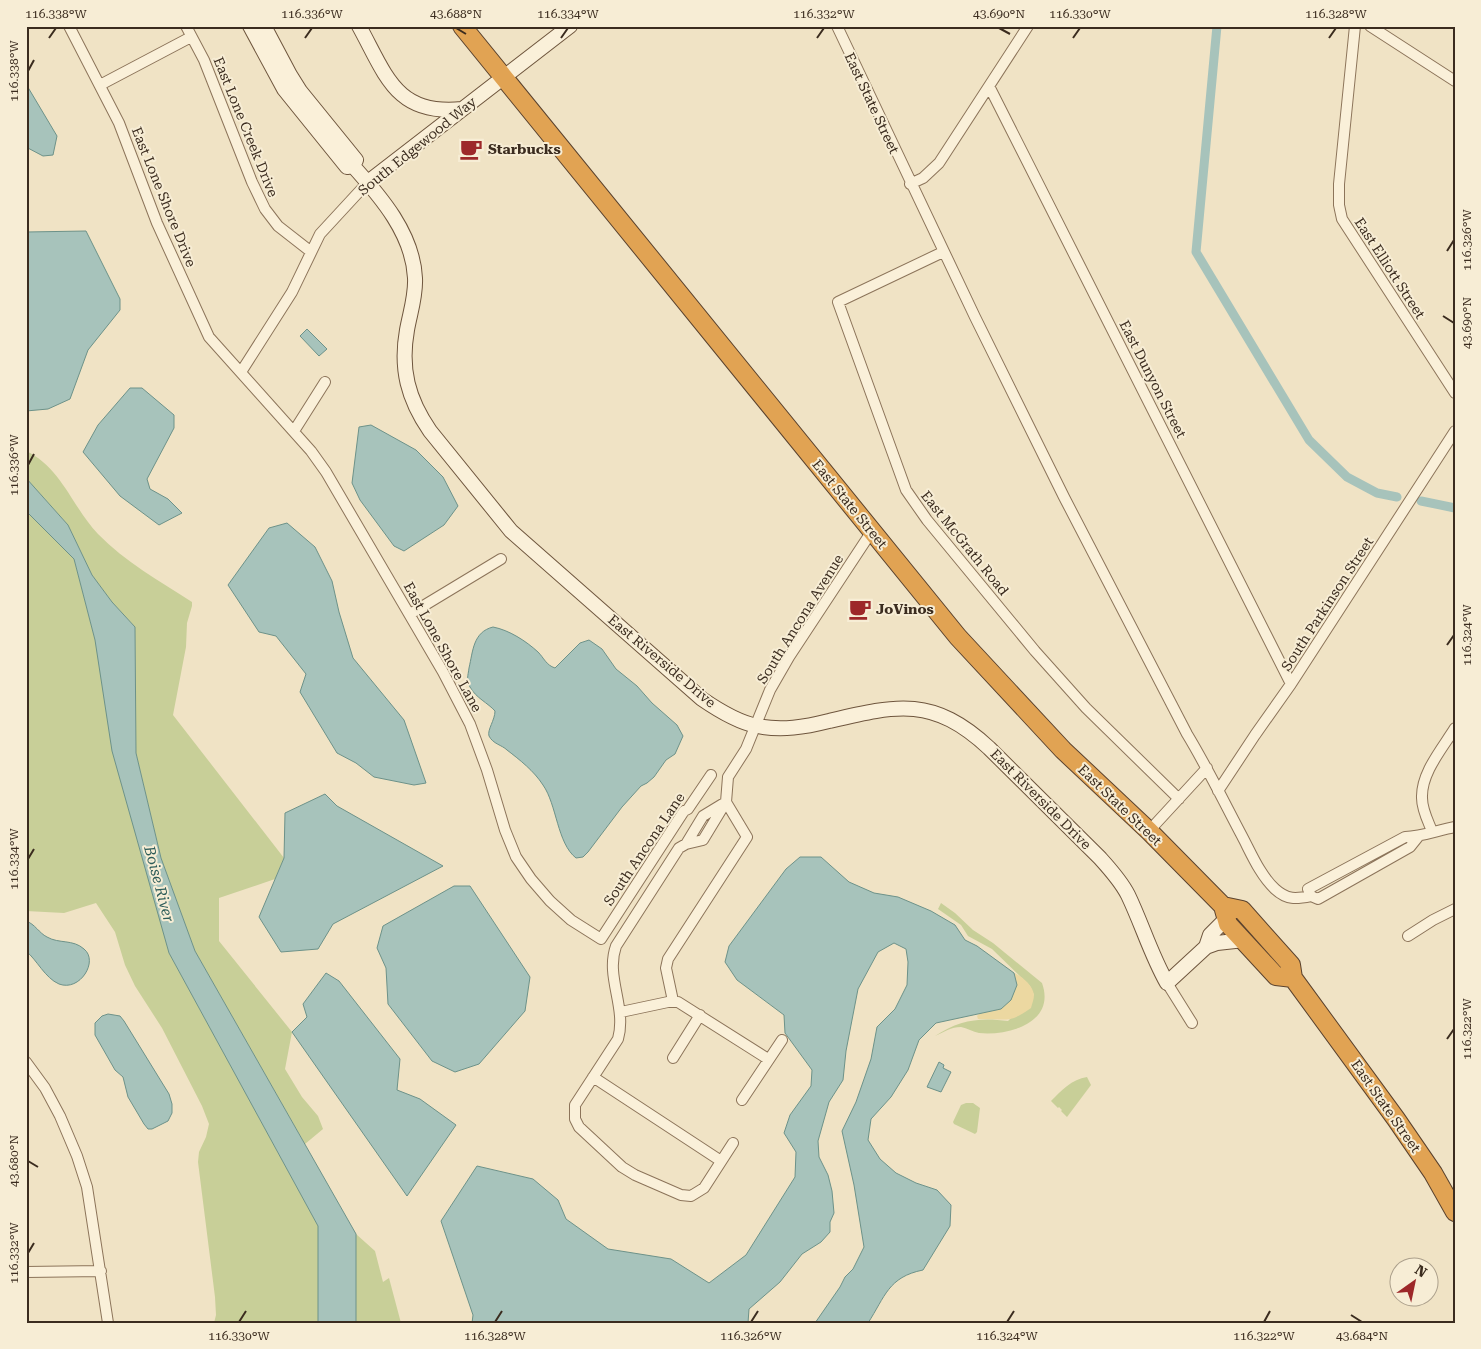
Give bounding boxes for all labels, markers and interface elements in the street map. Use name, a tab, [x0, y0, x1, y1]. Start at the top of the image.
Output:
text: 116.338°W	[25, 7, 88, 21]
text: 116.336°W	[281, 7, 344, 21]
text: 43.688°N	[430, 7, 482, 21]
text: 116.334°W	[537, 7, 600, 21]
text: 116.332°W	[793, 7, 856, 21]
text: 43.690°N	[973, 7, 1025, 21]
text: 116.330°W	[1049, 7, 1112, 21]
text: 116.328°W	[1305, 7, 1368, 21]
text: 116.338°W	[7, 39, 21, 102]
street label: East State Street	[842, 50, 902, 156]
street label: East Lone Creek Drive	[211, 55, 282, 200]
street label: South Edgewood Way	[355, 93, 480, 199]
street label: East Lone Shore Drive	[129, 125, 200, 270]
cafe icon: Starbucks	[458, 136, 484, 162]
place label: Starbucks	[488, 141, 561, 157]
text: 116.326°W	[1460, 208, 1474, 271]
street label: East Elliott Street	[1351, 215, 1429, 321]
text: 43.690°N	[1460, 297, 1474, 349]
street label: East Dunyon Street	[1116, 318, 1190, 440]
text: 116.336°W	[7, 433, 21, 496]
street label: East State Street	[809, 456, 891, 552]
street label: East McGrath Road	[918, 488, 1012, 598]
street label: South Parkinson Street	[1278, 534, 1376, 674]
street label: South Ancona Avenue	[754, 551, 847, 687]
street label: East Lone Shore Lane	[401, 579, 486, 715]
cafe icon: JoVinos	[847, 596, 873, 622]
place label: JoVinos	[876, 601, 934, 617]
text: 116.324°W	[1460, 603, 1474, 666]
street label: East Riverside Drive	[605, 611, 719, 711]
street label: East Riverside Drive	[987, 745, 1095, 853]
street label: East State Street	[1075, 761, 1165, 849]
street label: South Ancona Lane	[600, 789, 688, 908]
text: 116.334°W	[7, 827, 21, 890]
water label: Boise River	[140, 843, 178, 925]
text: 116.322°W	[1460, 997, 1474, 1060]
street label: East State Street	[1348, 1056, 1424, 1156]
text: 43.680°N	[7, 1135, 21, 1187]
text: 116.332°W	[7, 1221, 21, 1284]
north arrow	[1388, 1256, 1438, 1306]
text: N	[1412, 1261, 1430, 1281]
text: 116.330°W	[208, 1329, 271, 1343]
text: 116.328°W	[464, 1329, 527, 1343]
text: 116.326°W	[720, 1329, 783, 1343]
text: 116.324°W	[976, 1329, 1039, 1343]
text: 116.322°W	[1233, 1329, 1296, 1343]
text: 43.684°N	[1336, 1329, 1388, 1343]

